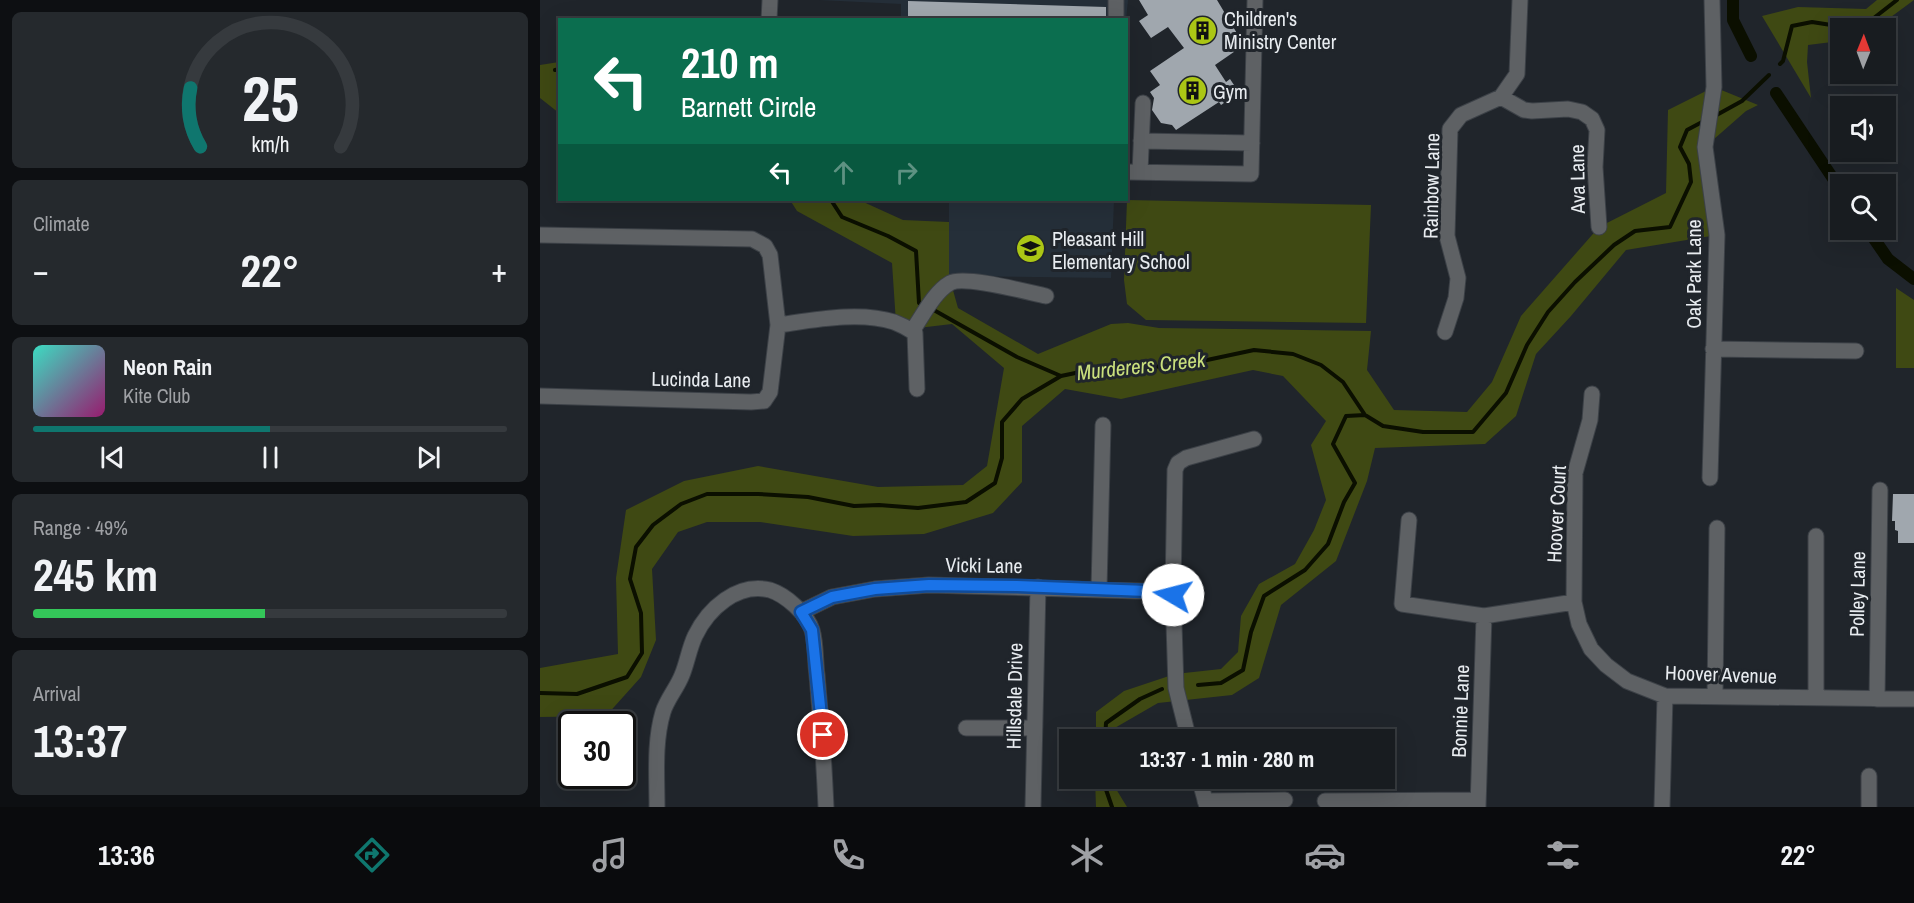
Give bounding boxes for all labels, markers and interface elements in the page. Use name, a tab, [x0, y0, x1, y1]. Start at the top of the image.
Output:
place label: Children's Ministry Center	[1224, 5, 1337, 55]
building icon: Children's Ministry Center	[1187, 14, 1219, 46]
north arrow	[1830, 18, 1896, 84]
map controls	[1830, 18, 1896, 240]
text: 210 m	[681, 35, 779, 91]
icon: left	[582, 42, 660, 120]
text: 25	[242, 56, 298, 140]
building icon: Gym	[1176, 75, 1208, 107]
place label: Gym	[1213, 78, 1248, 105]
text: Barnett Circle	[681, 89, 816, 125]
button: sound	[1830, 96, 1896, 162]
text: km/h	[251, 130, 289, 159]
street label: Rainbow Lane	[1417, 133, 1445, 239]
street label: Ava Lane	[1563, 144, 1591, 215]
icon: left	[764, 156, 797, 189]
icon: ahead	[827, 156, 860, 189]
icon: right	[890, 156, 923, 189]
button: search	[1830, 174, 1896, 240]
text: Climate	[33, 210, 90, 237]
street label: Oak Park Lane	[1680, 219, 1707, 329]
place label: Pleasant Hill Elementary School	[1052, 225, 1190, 275]
school or university icon: Pleasant Hill Elementary School	[1015, 233, 1047, 265]
text: 22°	[240, 240, 300, 301]
text: −	[33, 248, 49, 292]
text: +	[491, 248, 507, 292]
water label: Murderers Creek	[1075, 345, 1208, 387]
text: Neon Rain	[123, 352, 212, 382]
street label: Lucinda Lane	[651, 365, 751, 393]
text: Kite Club	[123, 382, 190, 409]
icon: previous	[96, 441, 129, 474]
icon: pause	[254, 441, 287, 474]
icon: next	[412, 441, 445, 474]
street label: Hoover Court	[1540, 464, 1572, 563]
text: Range · 49%	[33, 514, 128, 541]
text: 245 km	[33, 544, 158, 605]
street label: Vicki Lane	[945, 551, 1023, 579]
street label: Polley Lane	[1843, 551, 1871, 637]
position arrow	[1141, 563, 1205, 627]
street label: Hillsdale Drive	[1000, 642, 1028, 750]
street label: Hoover Avenue	[1665, 659, 1777, 689]
street label: Bonnie Lane	[1445, 664, 1475, 758]
text: Arrival	[33, 680, 80, 707]
pin	[797, 709, 848, 760]
text: 13:37	[33, 710, 127, 771]
speed limit sign: 30	[558, 711, 636, 789]
icon: arrive	[806, 718, 839, 751]
text: 13:37 · 1 min · 280 m	[1140, 744, 1314, 774]
icon: directions	[351, 834, 393, 876]
icon: music	[589, 834, 631, 876]
icon: phone	[827, 834, 869, 876]
icon: climate	[1066, 834, 1108, 876]
icon: car	[1304, 834, 1346, 876]
icon: filters	[1542, 834, 1584, 876]
text: 13:36	[98, 837, 155, 873]
text: 22°	[1780, 837, 1816, 873]

